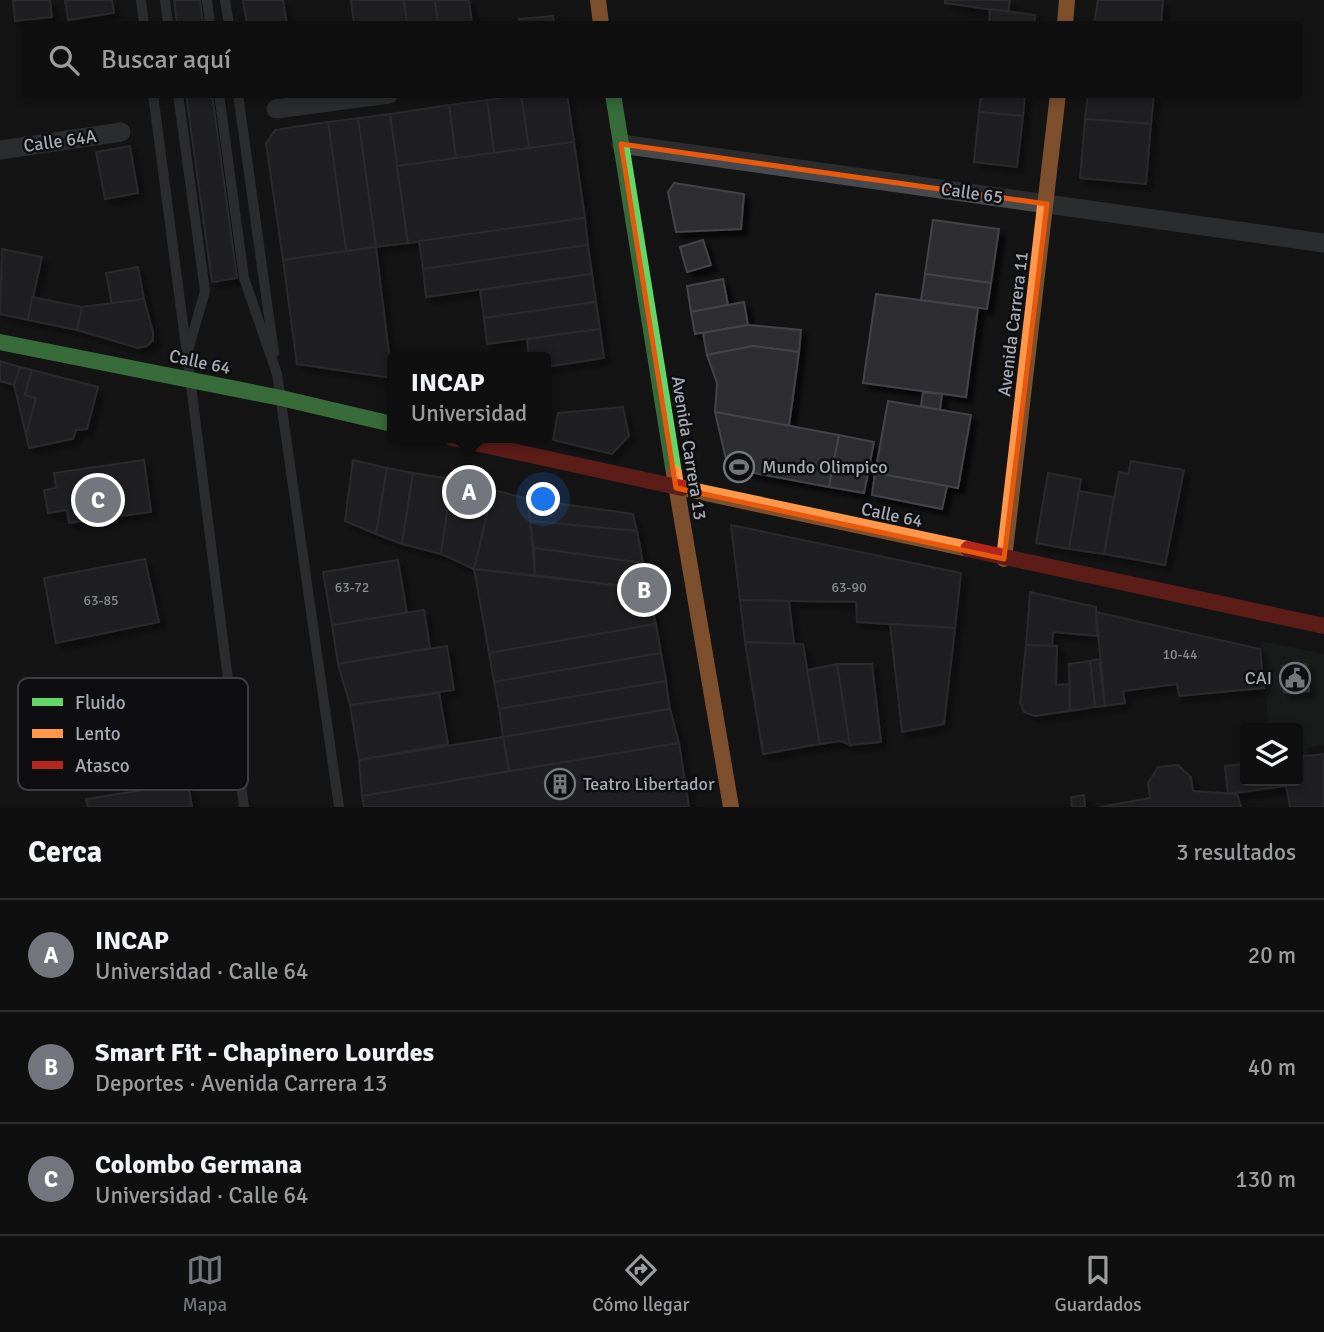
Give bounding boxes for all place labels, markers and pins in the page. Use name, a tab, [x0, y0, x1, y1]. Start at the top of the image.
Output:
sports icon: Mundo Olimpico	[722, 450, 756, 484]
place label: Mundo Olimpico	[762, 456, 888, 478]
pin: A	[446, 466, 492, 518]
pin: C	[75, 474, 121, 526]
pin: B	[621, 564, 667, 616]
public building icon: CAI	[1278, 661, 1312, 695]
place label: CAI	[1245, 667, 1272, 689]
building icon: Teatro Libertador	[543, 767, 577, 801]
place label: Teatro Libertador	[583, 773, 715, 795]

